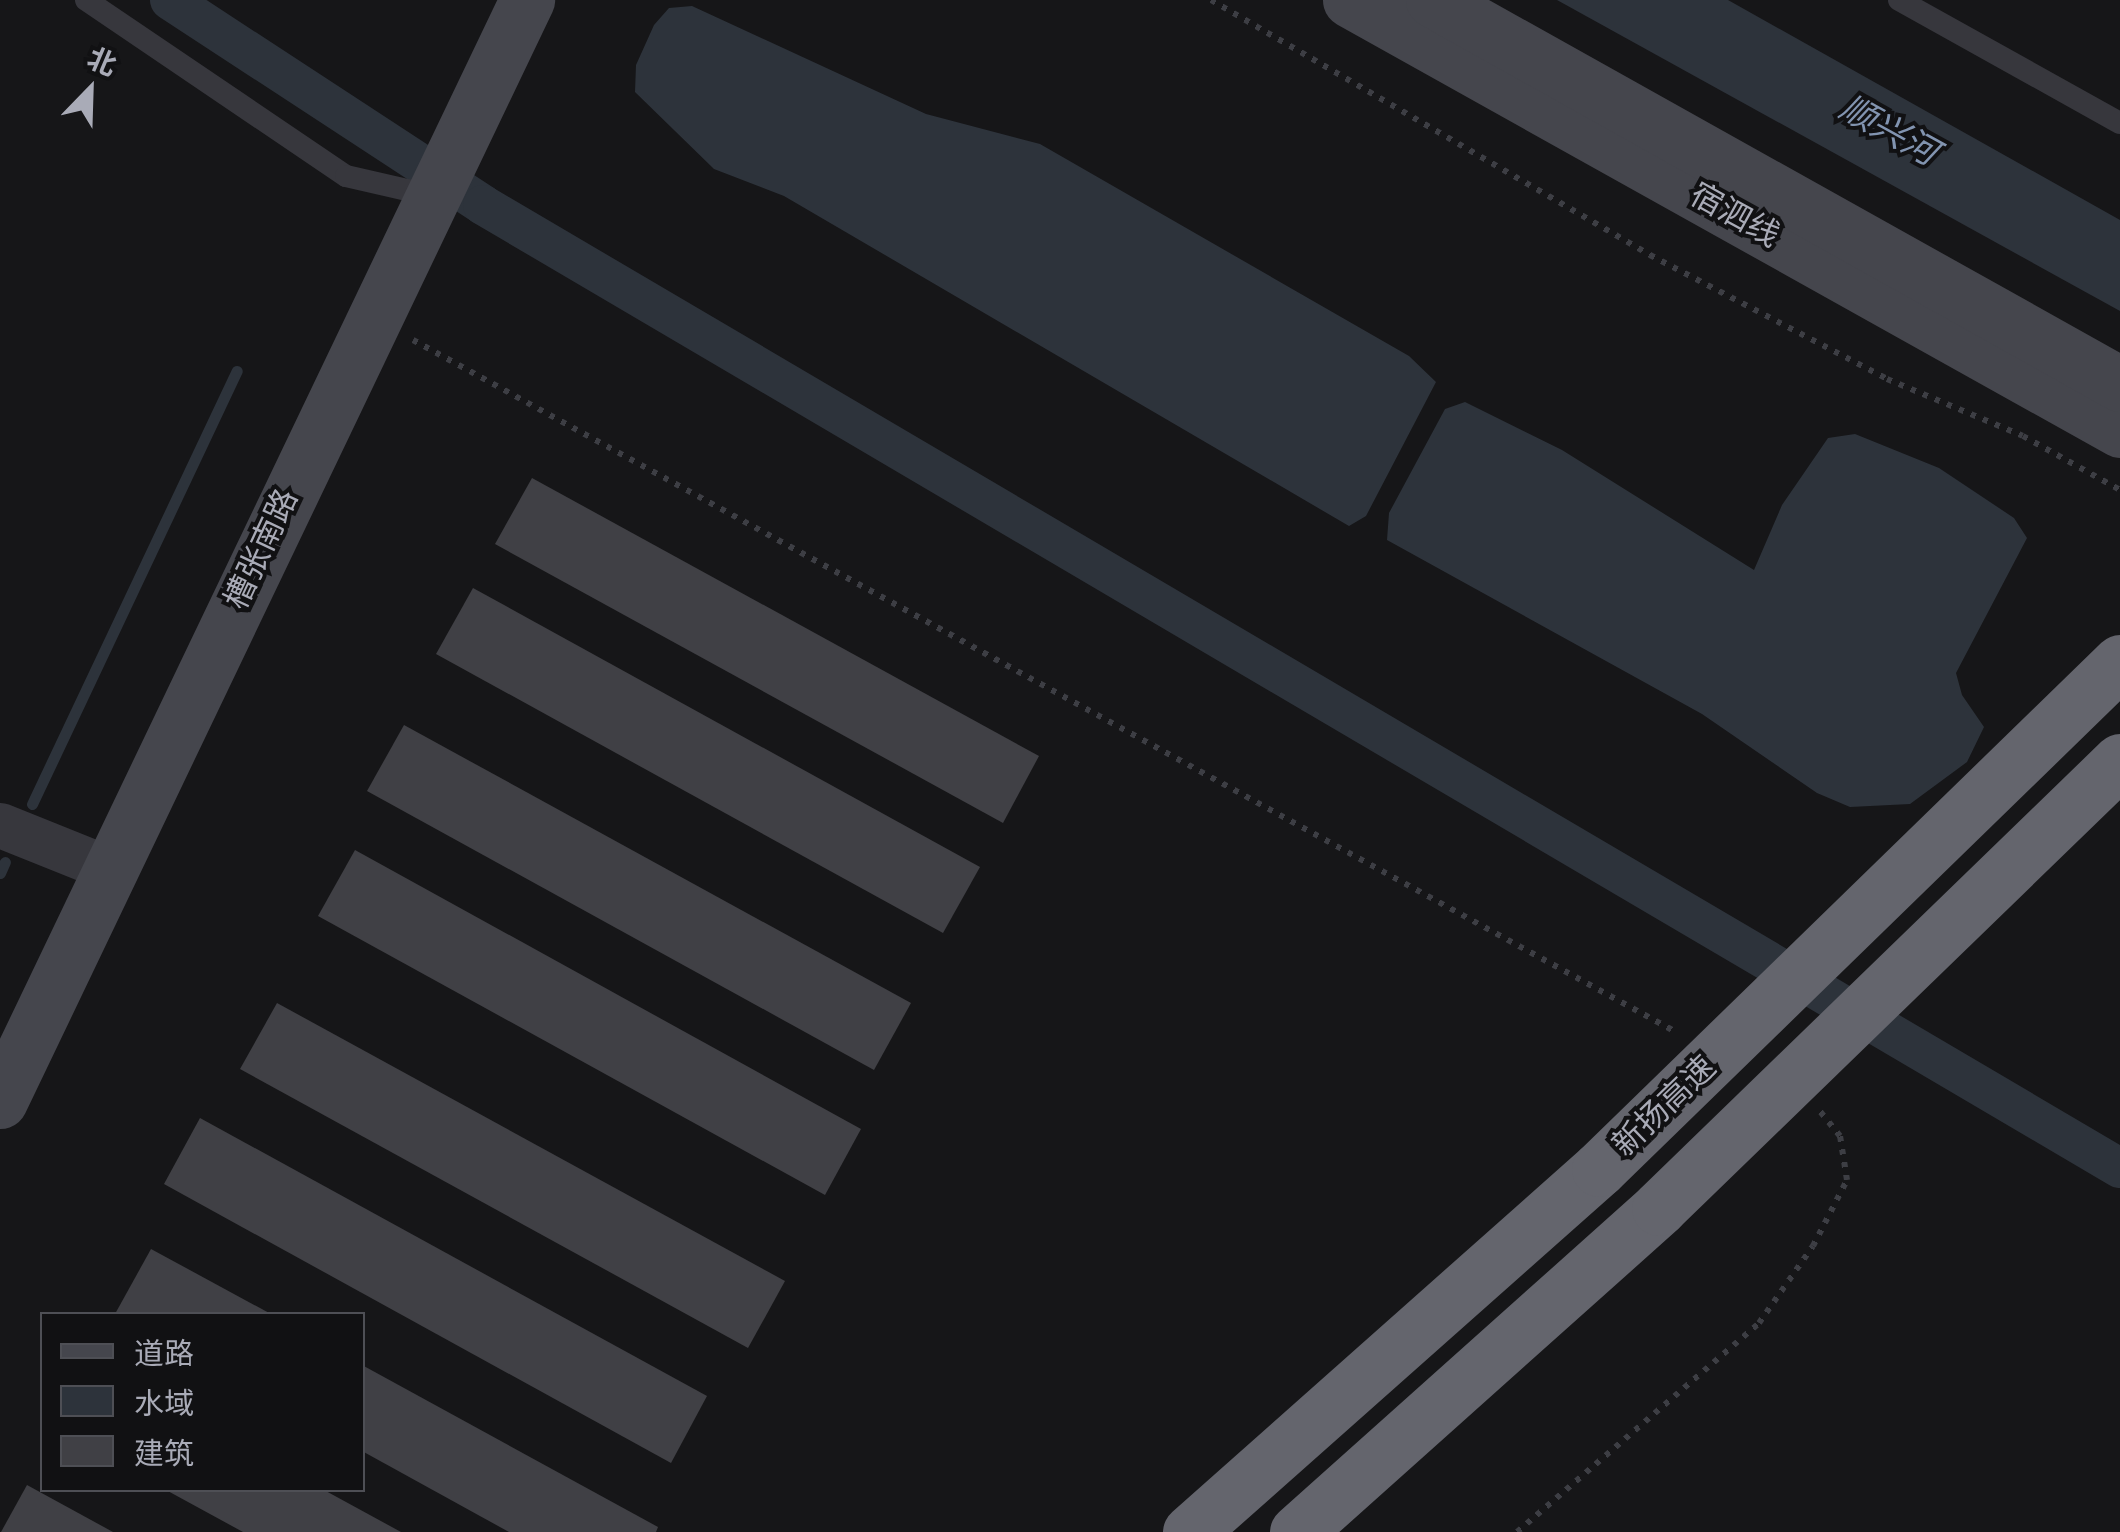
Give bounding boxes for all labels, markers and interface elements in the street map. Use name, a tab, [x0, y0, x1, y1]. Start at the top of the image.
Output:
north arrow	[40, 40, 140, 140]
text: 北	[83, 41, 121, 83]
water label: 顺兴河	[1833, 86, 1945, 174]
street label: 宿泗线	[1684, 175, 1786, 255]
street label: 槽张南路	[217, 483, 305, 615]
street label: 新扬高速	[1605, 1048, 1723, 1164]
legend	[40, 1312, 365, 1492]
text: 道路	[134, 1336, 194, 1372]
text: 水域	[134, 1386, 194, 1422]
text: 建筑	[134, 1436, 194, 1472]

